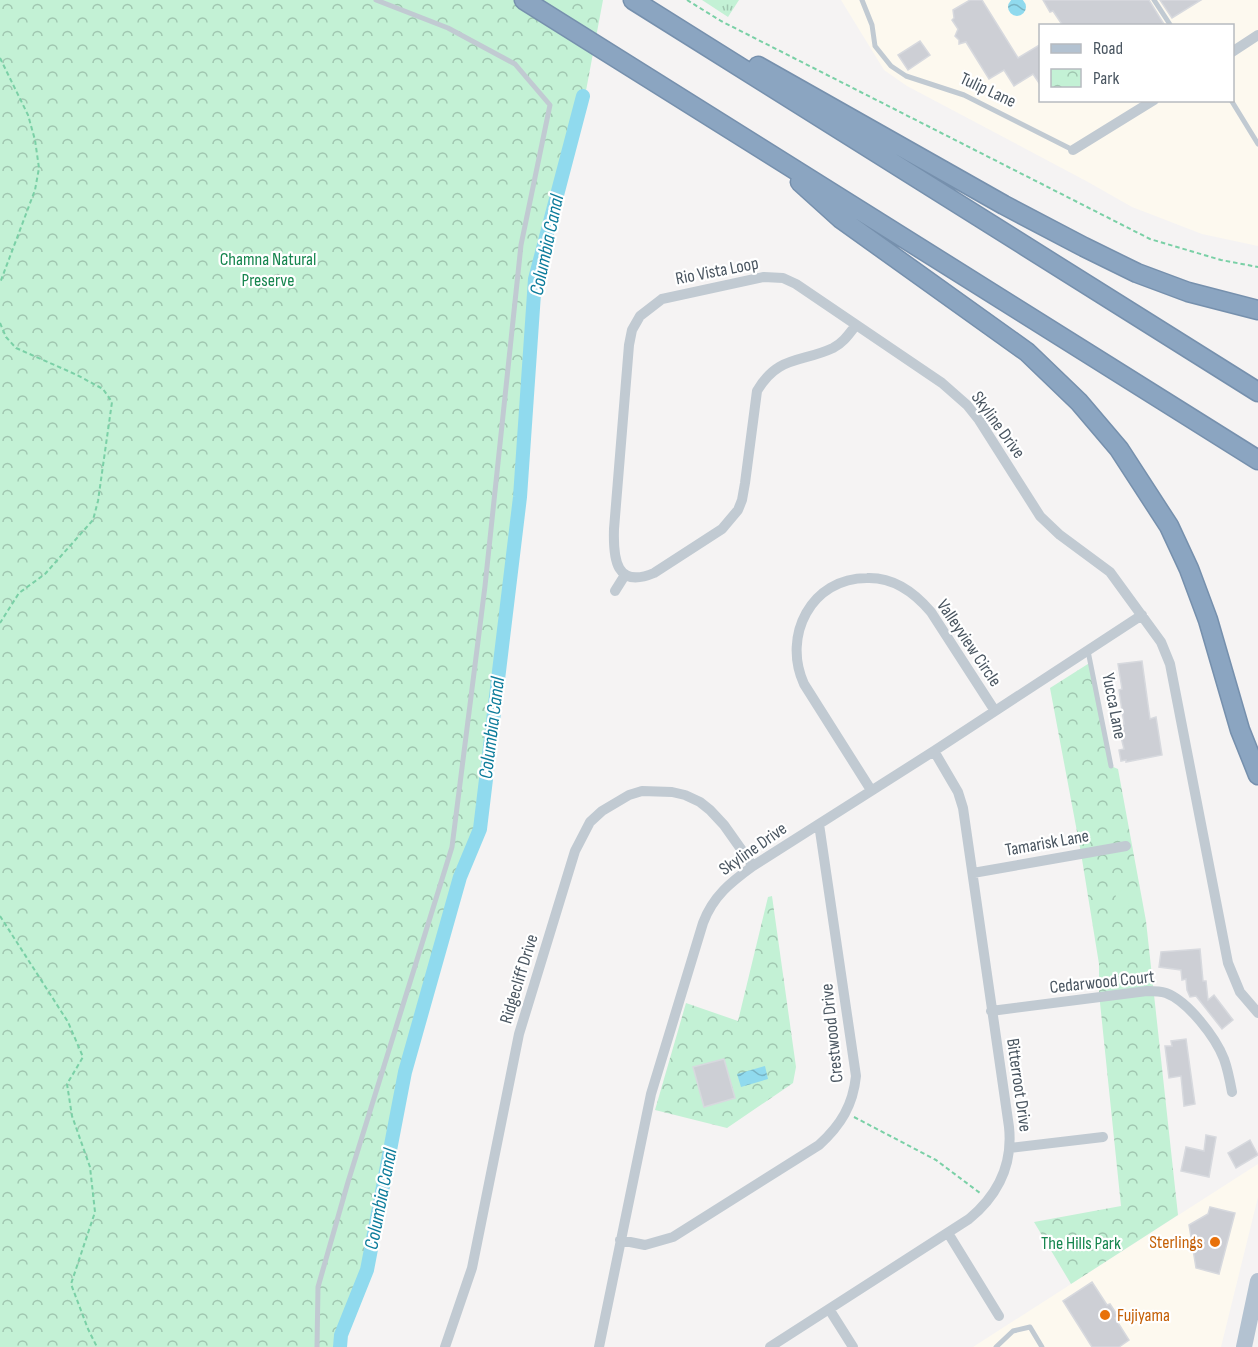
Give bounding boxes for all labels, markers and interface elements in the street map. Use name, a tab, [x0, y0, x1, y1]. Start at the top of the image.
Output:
legend	[1039, 24, 1234, 102]
text: Road	[1093, 38, 1123, 59]
street label: Tulip Lane	[957, 68, 1019, 112]
text: Park	[1093, 68, 1119, 89]
water label: Columbia Canal	[525, 191, 570, 298]
park label: Chamna Natural Preserve	[220, 249, 316, 291]
street label: Rio Vista Loop	[674, 253, 760, 289]
street label: Skyline Drive	[967, 387, 1029, 463]
street label: Valleyview Circle	[932, 596, 1006, 690]
street label: Yucca Lane	[1097, 671, 1131, 741]
water label: Columbia Canal	[474, 674, 510, 780]
street label: Skyline Drive	[715, 818, 791, 880]
street label: Tamarisk Lane	[1003, 825, 1091, 861]
street label: Ridgecliff Drive	[495, 932, 543, 1026]
street label: Cedarwood Court	[1048, 966, 1156, 998]
street label: Crestwood Drive	[816, 982, 848, 1084]
street label: Bitterroot Drive	[1002, 1037, 1036, 1133]
water label: Columbia Canal	[359, 1145, 403, 1252]
place label: Sterlings	[1149, 1232, 1203, 1253]
park label: The Hills Park	[1041, 1233, 1121, 1254]
marker: Sterlings	[1208, 1235, 1222, 1249]
place label: Fujiyama	[1117, 1305, 1170, 1326]
marker: Fujiyama	[1098, 1308, 1112, 1322]

